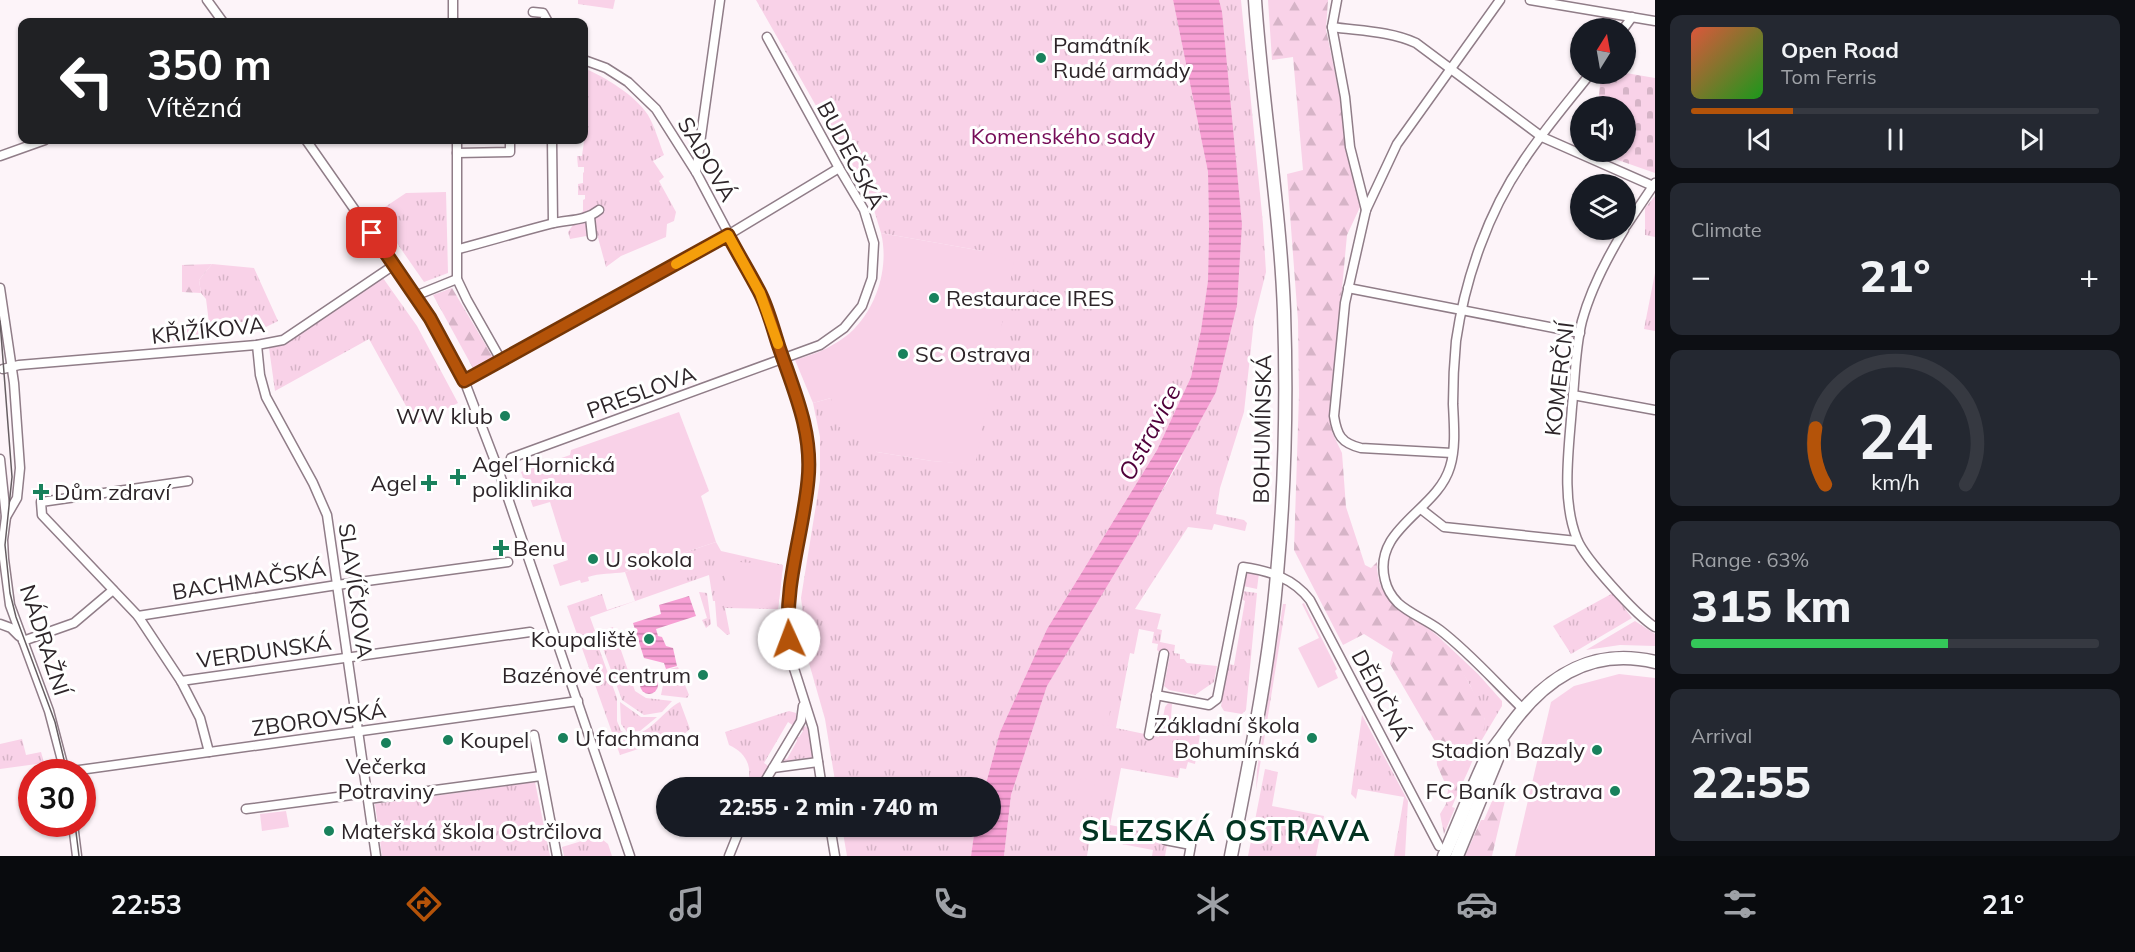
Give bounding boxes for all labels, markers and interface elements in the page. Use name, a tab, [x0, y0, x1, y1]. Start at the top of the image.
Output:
north arrow	[1570, 18, 1636, 84]
map controls	[1570, 18, 1636, 240]
place label: Památník Rudé armády	[1053, 31, 1191, 84]
text: Open Road	[1781, 36, 1899, 64]
text: 350 m	[147, 38, 272, 91]
icon: left	[48, 42, 126, 120]
marker: Památník Rudé armády	[1034, 51, 1048, 65]
text: Tom Ferris	[1781, 64, 1877, 89]
text: Vítězná	[147, 90, 242, 124]
street label: BUDEČSKÁ	[811, 96, 891, 214]
button: sound	[1570, 96, 1636, 162]
street label: SADOVÁ	[672, 112, 742, 206]
park label: Komenského sady	[971, 122, 1156, 150]
icon: previous	[1743, 123, 1776, 156]
icon: pause	[1879, 123, 1912, 156]
icon: next	[2015, 123, 2048, 156]
button: layers	[1570, 174, 1636, 240]
pin	[346, 207, 397, 258]
icon: arrive	[355, 216, 388, 249]
text: Climate	[1691, 217, 1762, 242]
text: 21°	[1859, 247, 1931, 303]
text: −	[1691, 255, 1711, 296]
text: +	[2079, 255, 2099, 296]
place label: Restaurace IRES	[946, 284, 1114, 312]
marker: Restaurace IRES	[927, 291, 941, 305]
street label: KŘIŽÍKOVA	[150, 310, 266, 350]
street label: KOMERČNÍ	[1538, 319, 1580, 437]
place label: SC Ostrava	[915, 340, 1031, 368]
marker: SC Ostrava	[896, 347, 910, 361]
street label: BOHUMÍNSKÁ	[1247, 354, 1277, 504]
street label: PRESLOVA	[583, 359, 699, 425]
water label: Ostravice	[1111, 379, 1187, 485]
text: 24	[1858, 396, 1932, 475]
place label: WW klub	[396, 402, 493, 430]
marker: WW klub	[498, 409, 512, 423]
place label: Agel Hornická poliklinika	[472, 450, 615, 503]
marker: Agel Hornická poliklinika	[449, 468, 467, 486]
text: km/h	[1871, 468, 1919, 495]
place label: Agel	[370, 469, 417, 497]
marker: Agel	[422, 476, 436, 490]
place label: Dům zdraví	[54, 478, 172, 506]
marker: Dům zdraví	[32, 483, 50, 501]
street label: SLAVÍČKOVA	[333, 521, 379, 661]
place label: Benu	[513, 534, 566, 562]
marker: Benu	[494, 541, 508, 555]
place label: U sokola	[605, 545, 692, 573]
text: Range · 63%	[1691, 547, 1809, 572]
marker: U sokola	[586, 552, 600, 566]
street label: BACHMAČSKÁ	[170, 554, 328, 606]
text: 315 km	[1691, 577, 1852, 633]
street label: NÁDRAŽNÍ	[14, 581, 77, 700]
position arrow	[757, 607, 821, 671]
place label: Koupaliště	[531, 625, 637, 653]
street label: VERDUNSKÁ	[195, 628, 333, 674]
marker: Koupaliště	[642, 632, 656, 646]
street label: DĚDIČNÁ	[1345, 645, 1417, 745]
place label: Bazénové centrum	[502, 661, 691, 689]
marker: Bazénové centrum	[696, 668, 710, 682]
street label: ZBOROVSKÁ	[250, 696, 388, 742]
place label: Základní škola Bohumínská	[1154, 711, 1300, 764]
text: Arrival	[1691, 723, 1752, 748]
place label: U fachmana	[575, 724, 700, 752]
place label: Koupel	[460, 726, 529, 754]
marker: U fachmana	[556, 731, 570, 745]
marker: Základní škola Bohumínská	[1305, 731, 1319, 745]
marker: Koupel	[441, 733, 455, 747]
marker: Večerka Potraviny	[379, 736, 393, 750]
place label: Stadion Bazaly	[1431, 736, 1585, 764]
marker: Stadion Bazaly	[1590, 743, 1604, 757]
place label: Večerka Potraviny	[338, 752, 434, 805]
text: 22:55	[1691, 753, 1811, 809]
speed limit sign: 30	[18, 759, 96, 837]
place label: FC Baník Ostrava	[1426, 777, 1603, 805]
marker: FC Baník Ostrava	[1608, 784, 1622, 798]
text: 22:55 · 2 min · 740 m	[719, 793, 938, 821]
district label: SLEZSKÁ OSTRAVA	[1081, 813, 1371, 848]
place label: Mateřská škola Ostrčilova	[341, 817, 602, 845]
marker: Mateřská škola Ostrčilova	[322, 824, 336, 838]
icon: directions	[403, 883, 445, 925]
icon: music	[666, 883, 708, 925]
icon: phone	[929, 883, 971, 925]
icon: climate	[1192, 883, 1234, 925]
icon: car	[1456, 883, 1498, 925]
icon: filters	[1719, 883, 1761, 925]
text: 22:53	[111, 887, 182, 921]
text: 21°	[1982, 887, 2024, 921]

